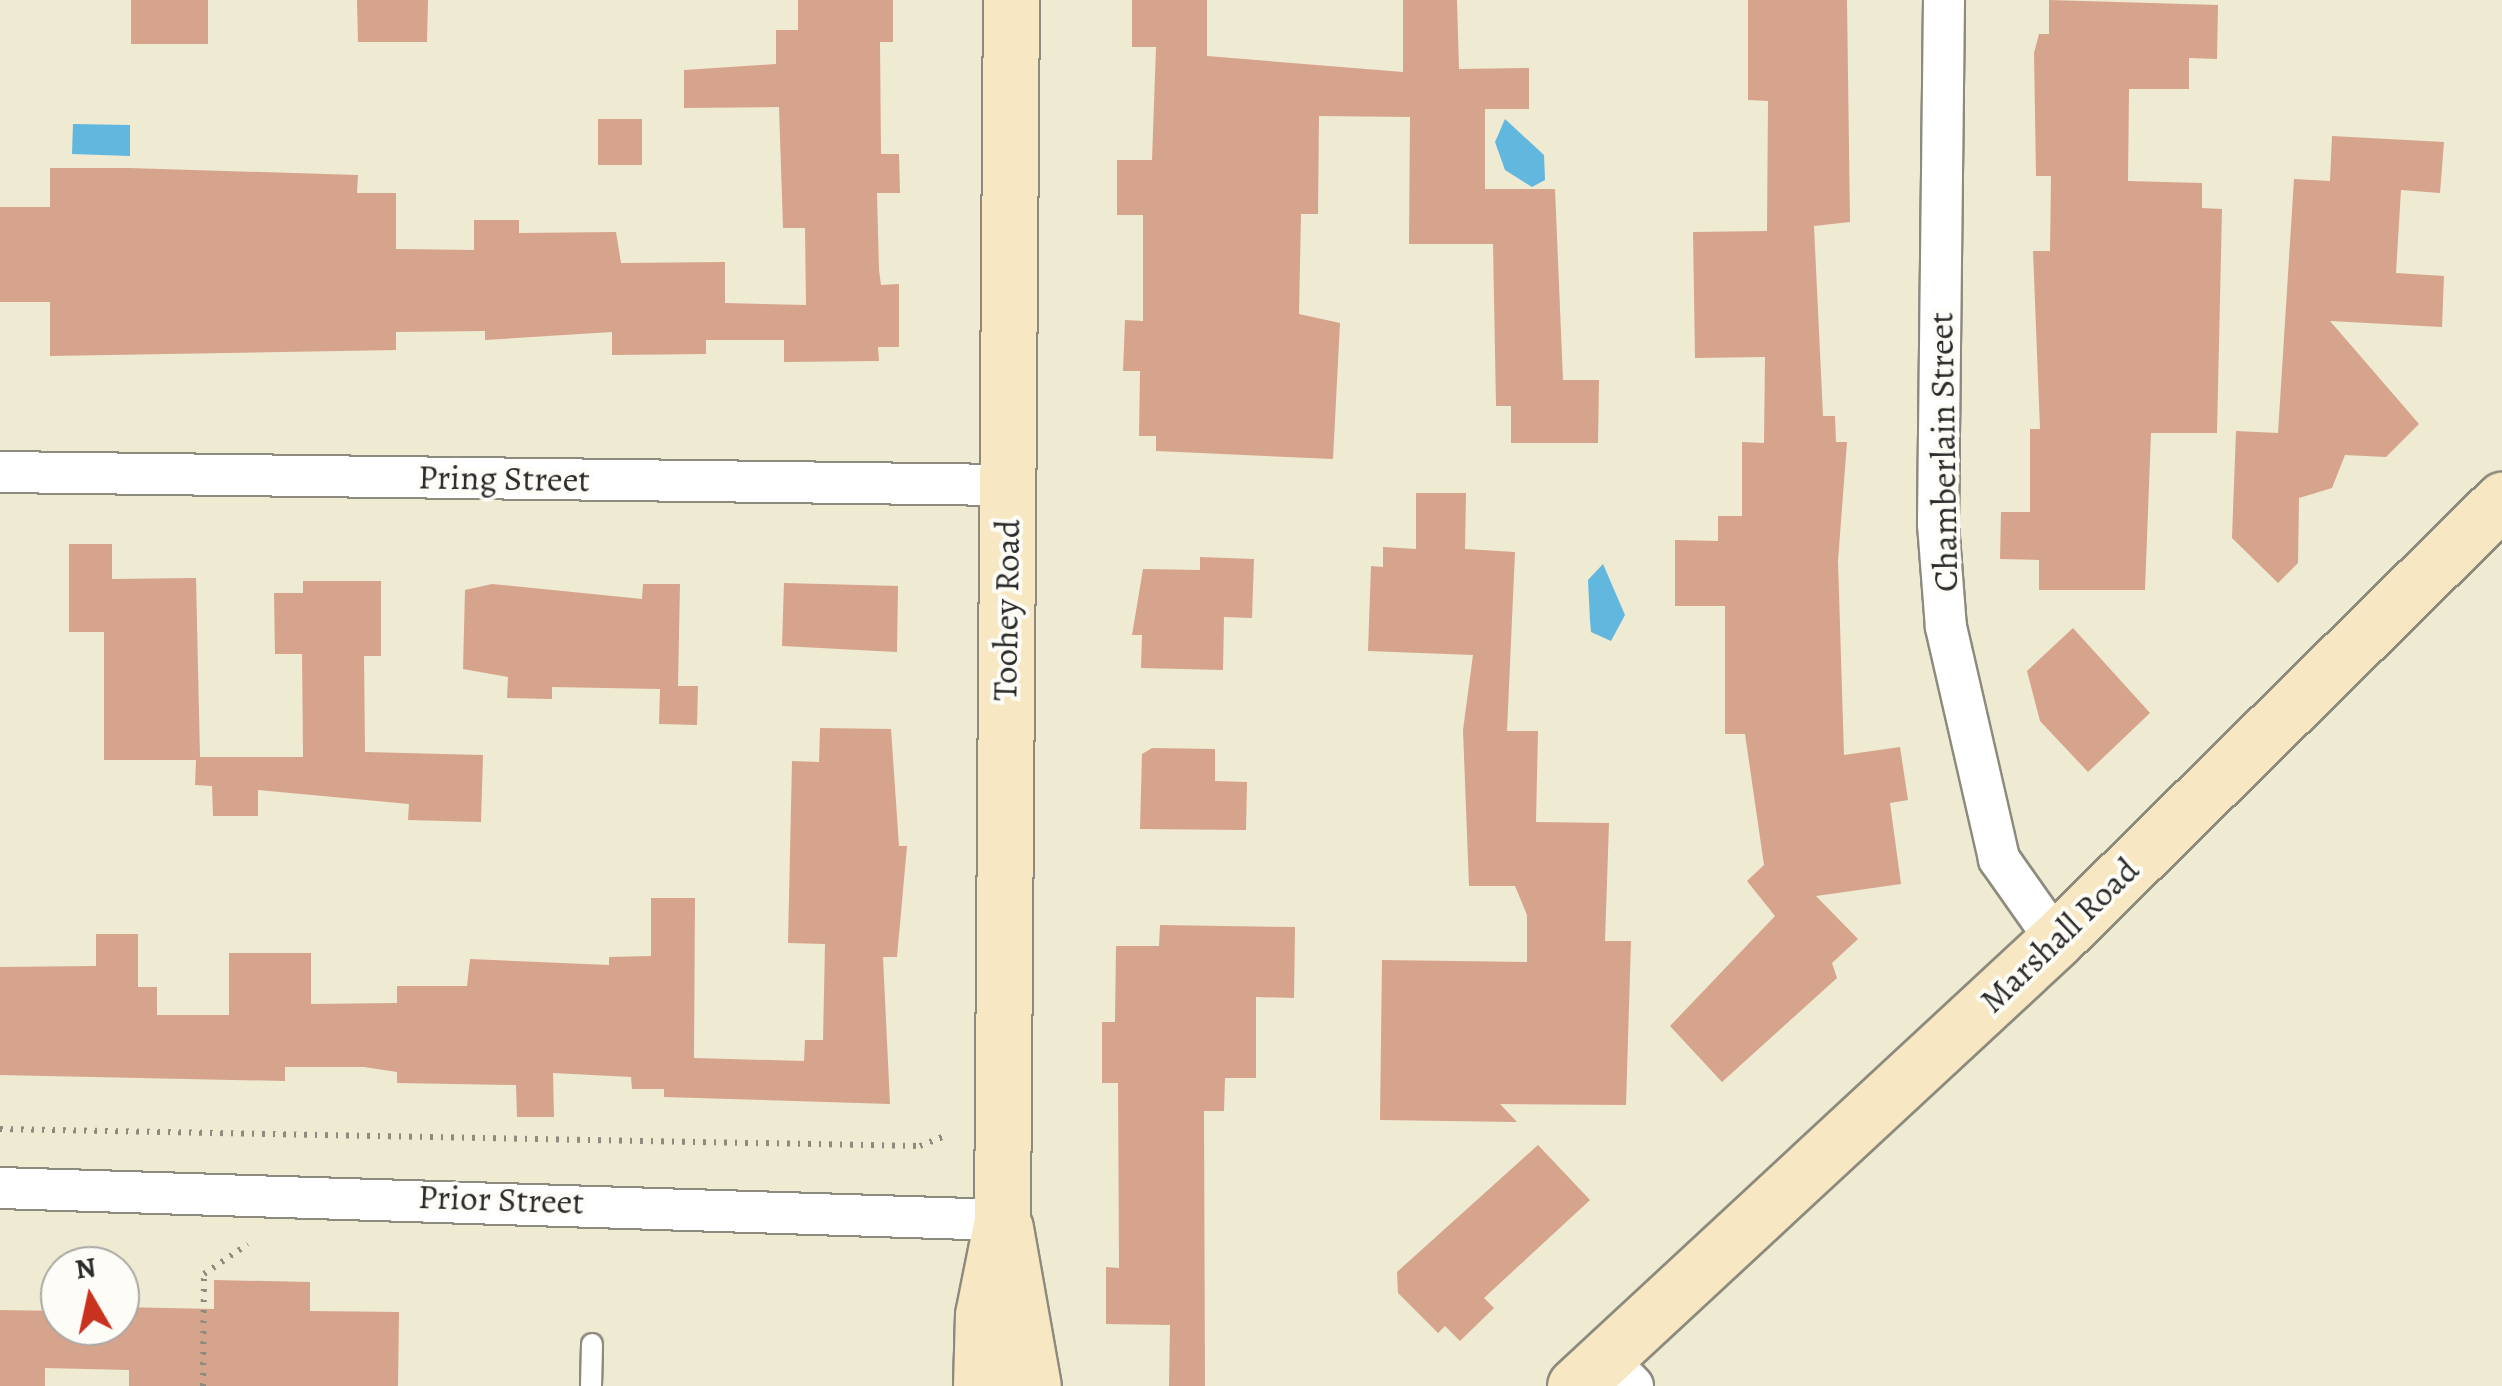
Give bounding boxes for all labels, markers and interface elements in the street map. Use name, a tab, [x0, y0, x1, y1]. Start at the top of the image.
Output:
street label: Chamberlain Street	[1920, 312, 1966, 592]
street label: Pring Street	[418, 456, 590, 500]
street label: Toohey Road	[983, 519, 1029, 701]
street label: Marshall Road	[1971, 849, 2147, 1021]
street label: Prior Street	[417, 1175, 585, 1223]
north arrow	[40, 1246, 140, 1346]
text: N	[73, 1248, 99, 1289]

